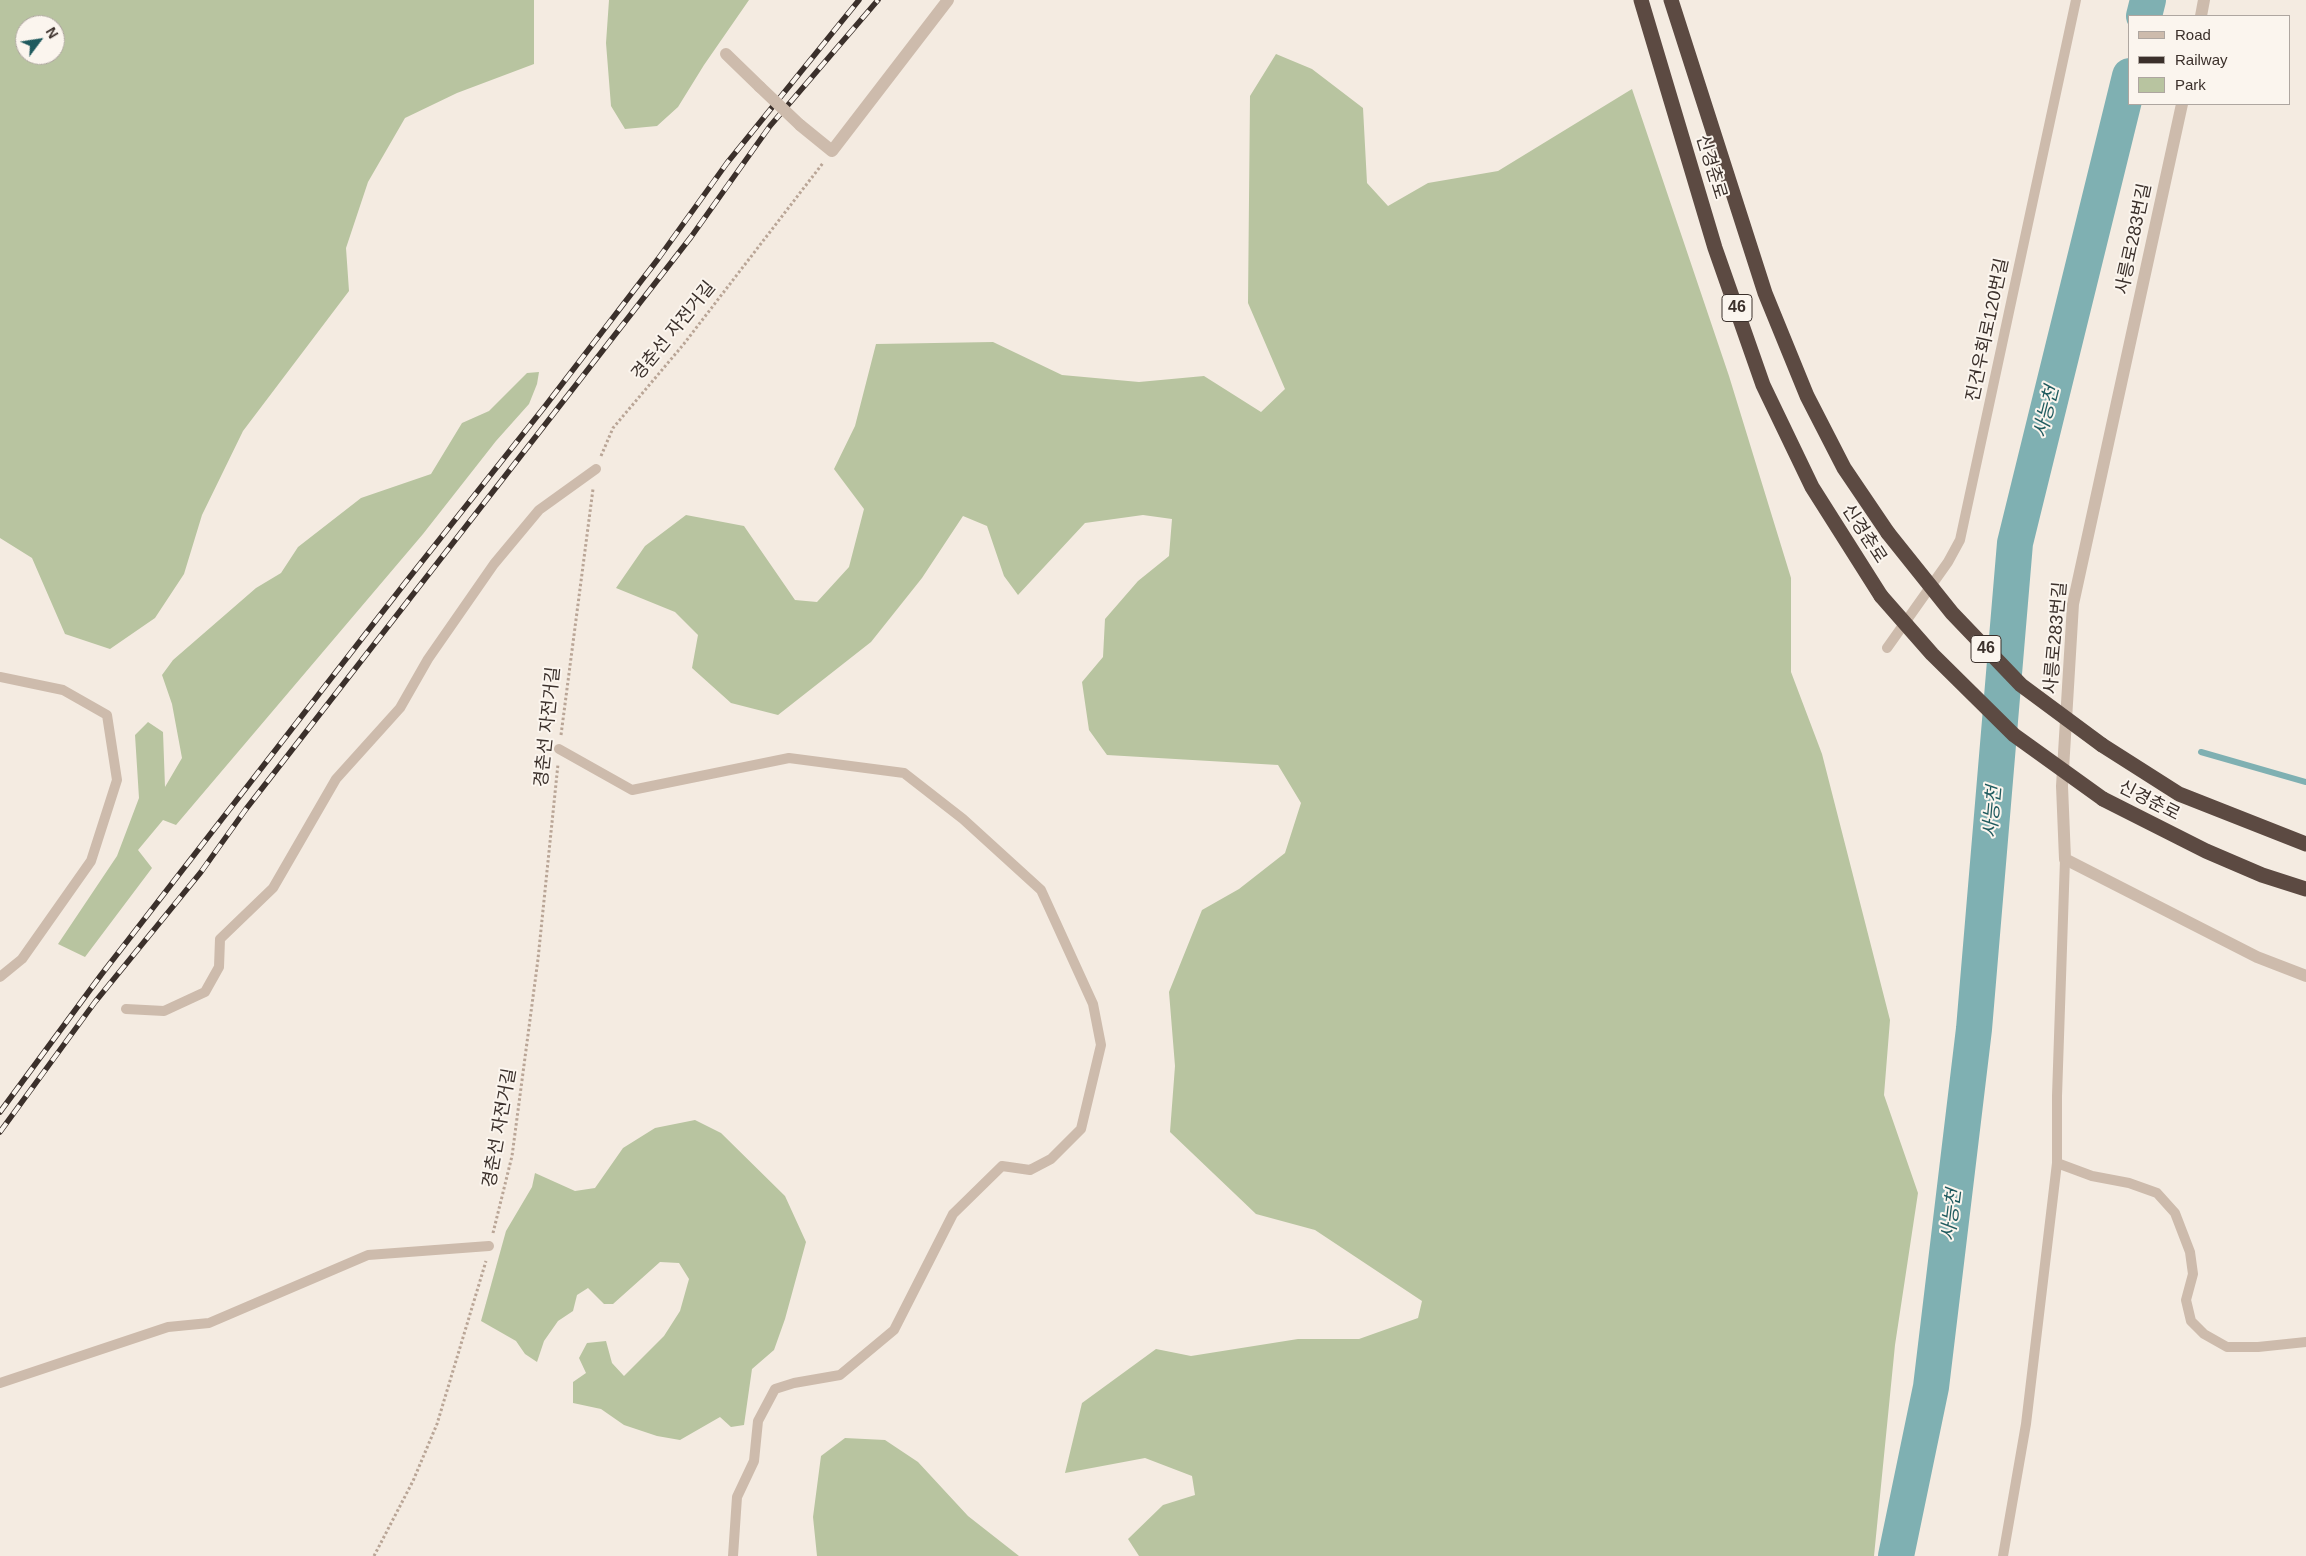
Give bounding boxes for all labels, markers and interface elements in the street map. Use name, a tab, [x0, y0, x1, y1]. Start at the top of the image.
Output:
north arrow	[15, 15, 65, 65]
legend	[2128, 15, 2291, 105]
text: N	[43, 24, 61, 41]
text: Road	[2175, 26, 2211, 43]
text: Railway	[2175, 51, 2228, 68]
text: Park	[2175, 76, 2206, 93]
street label: 신경춘로	[1691, 132, 1731, 202]
street label: 사릉로283번길	[2112, 182, 2156, 296]
street label: 진건우회로120번길	[1962, 256, 2014, 404]
street label: 경춘선 자전거길	[628, 277, 720, 385]
road number: 46	[1722, 294, 1752, 322]
water label: 사능천	[2030, 384, 2064, 440]
street label: 신경춘로	[1837, 500, 1891, 568]
street label: 사릉로283번길	[2040, 581, 2072, 695]
road number: 46	[1971, 636, 2001, 662]
street label: 경춘선 자전거길	[531, 666, 565, 788]
street label: 신경춘로	[2115, 776, 2183, 826]
water label: 사능천	[1979, 785, 2007, 839]
street label: 경춘선 자전거길	[479, 1067, 521, 1189]
water label: 사능천	[1937, 1188, 1967, 1242]

